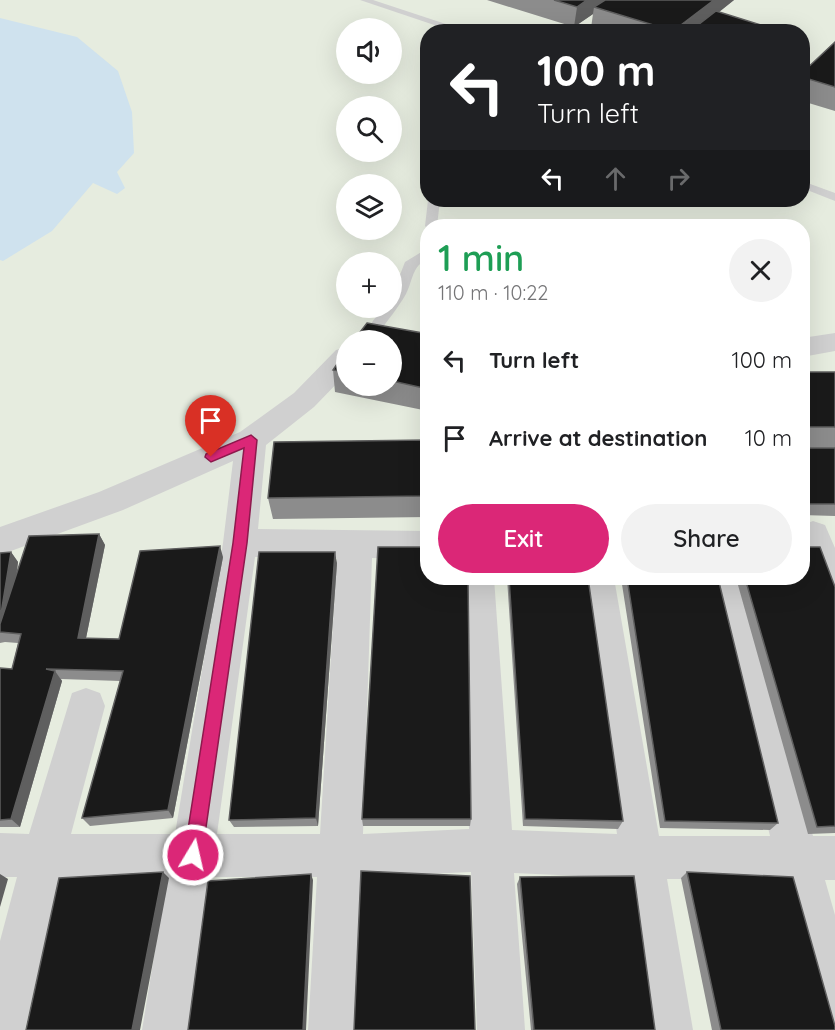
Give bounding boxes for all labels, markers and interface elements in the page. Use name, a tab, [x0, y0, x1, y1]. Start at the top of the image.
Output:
map controls	[336, 18, 402, 396]
button: sound	[336, 18, 402, 84]
text: 100 m	[537, 44, 655, 97]
icon: left	[438, 48, 516, 126]
button: search	[336, 96, 402, 162]
text: Turn left	[537, 96, 639, 130]
icon: left	[536, 162, 569, 195]
icon: ahead	[599, 162, 632, 195]
icon: right	[662, 162, 695, 195]
button: layers	[336, 174, 402, 240]
text: 1 min	[438, 235, 524, 280]
button: close	[729, 239, 792, 302]
button: +	[336, 252, 402, 318]
text: 110 m · 10:22	[438, 280, 548, 305]
button: −	[336, 330, 402, 396]
icon: left	[438, 344, 471, 377]
text: Turn left	[489, 346, 579, 374]
text: 100 m	[732, 346, 792, 374]
pin	[185, 395, 236, 457]
icon: arrive	[194, 404, 227, 437]
icon: arrive	[438, 422, 471, 455]
text: Arrive at destination	[489, 424, 707, 452]
text: 10 m	[745, 424, 792, 452]
button: Exit	[438, 504, 609, 573]
button: Share	[621, 504, 792, 573]
position arrow	[161, 823, 225, 887]

